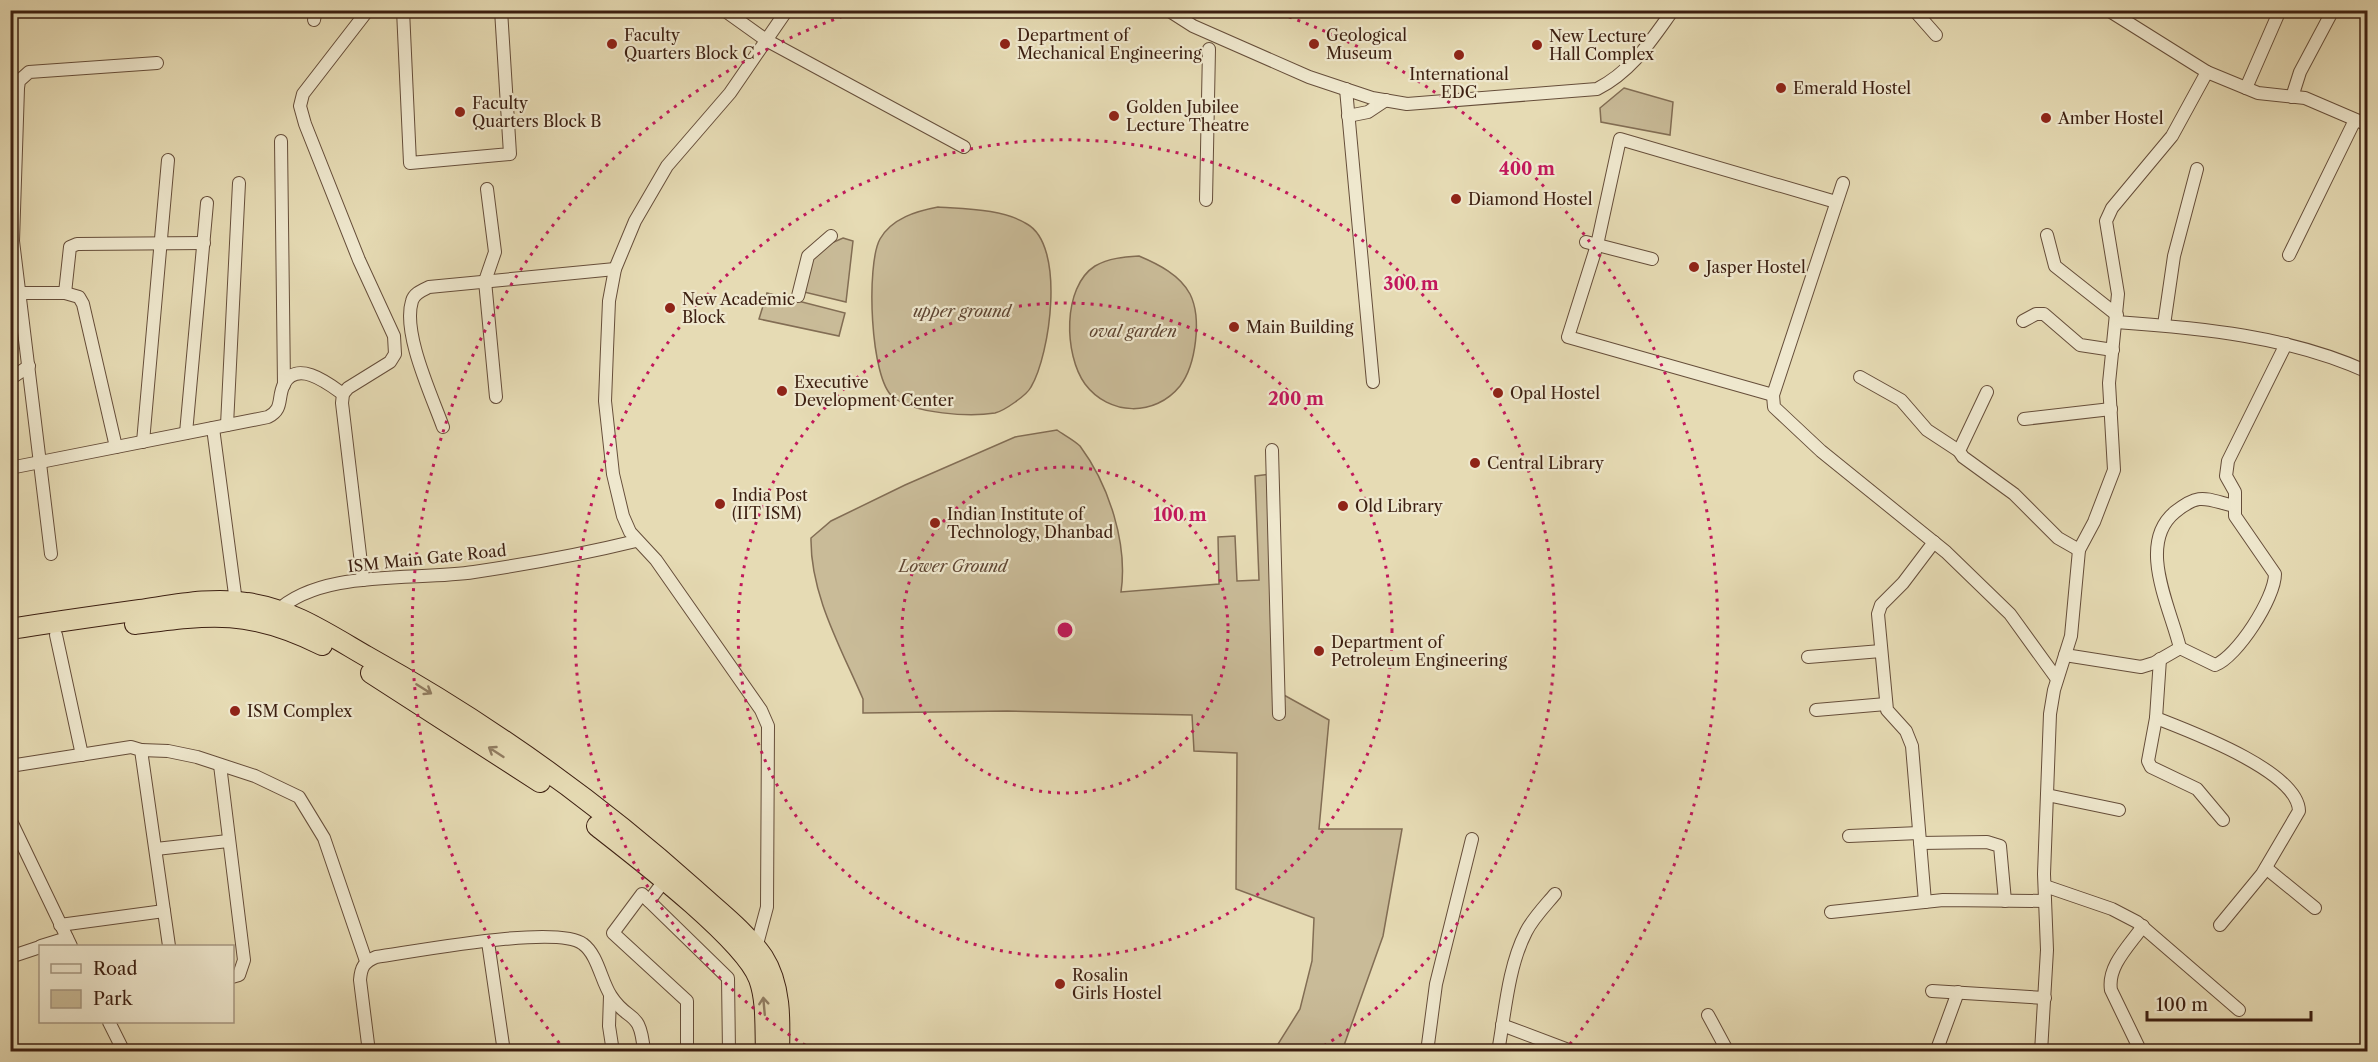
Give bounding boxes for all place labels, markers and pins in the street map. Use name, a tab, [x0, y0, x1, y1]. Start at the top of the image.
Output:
place label: Faculty Quarters Block C	[624, 25, 754, 63]
place label: Department of Mechanical Engineering	[1017, 25, 1202, 63]
place label: Geological Museum	[1326, 25, 1407, 63]
place label: New Lecture Hall Complex	[1549, 26, 1655, 64]
marker: Faculty Quarters Block C	[605, 37, 619, 51]
marker: Department of Mechanical Engineering	[998, 37, 1012, 51]
marker: Geological Museum	[1307, 37, 1321, 51]
marker: New Lecture Hall Complex	[1530, 38, 1544, 52]
marker: International EDC	[1452, 48, 1466, 62]
place label: International EDC	[1409, 64, 1509, 102]
place label: Emerald Hostel	[1793, 78, 1911, 98]
marker: Emerald Hostel	[1774, 81, 1788, 95]
place label: Faculty Quarters Block B	[472, 93, 601, 131]
place label: Golden Jubilee Lecture Theatre	[1126, 97, 1249, 135]
marker: Faculty Quarters Block B	[453, 105, 467, 119]
place label: Amber Hostel	[2057, 108, 2164, 128]
marker: Golden Jubilee Lecture Theatre	[1107, 109, 1121, 123]
marker: Amber Hostel	[2039, 111, 2053, 125]
place label: Diamond Hostel	[1468, 189, 1593, 209]
marker: Diamond Hostel	[1449, 192, 1463, 206]
place label: Jasper Hostel	[1703, 257, 1806, 277]
marker: Jasper Hostel	[1687, 260, 1701, 274]
place label: New Academic Block	[682, 289, 795, 327]
marker: New Academic Block	[663, 301, 677, 315]
place label: Main Building	[1246, 317, 1354, 337]
marker: Main Building	[1227, 320, 1241, 334]
place label: Executive Development Center	[794, 372, 954, 410]
place label: Opal Hostel	[1510, 383, 1600, 403]
marker: Executive Development Center	[775, 384, 789, 398]
marker: Opal Hostel	[1491, 386, 1505, 400]
place label: Central Library	[1487, 453, 1605, 473]
marker: Central Library	[1468, 456, 1482, 470]
place label: India Post (IIT ISM)	[732, 485, 808, 523]
place label: Old Library	[1355, 496, 1444, 516]
marker: India Post (IIT ISM)	[713, 497, 727, 511]
marker: Old Library	[1336, 499, 1350, 513]
place label: Indian Institute of Technology, Dhanbad	[947, 504, 1114, 542]
marker: Indian Institute of Technology, Dhanbad	[928, 516, 942, 530]
centre of rings	[1055, 620, 1075, 640]
place label: Department of Petroleum Engineering	[1331, 632, 1508, 670]
marker: Department of Petroleum Engineering	[1312, 644, 1326, 658]
place label: ISM Complex	[247, 701, 353, 721]
marker: ISM Complex	[228, 704, 242, 718]
place label: Rosalin Girls Hostel	[1072, 965, 1162, 1003]
marker: Rosalin Girls Hostel	[1053, 977, 1067, 991]

